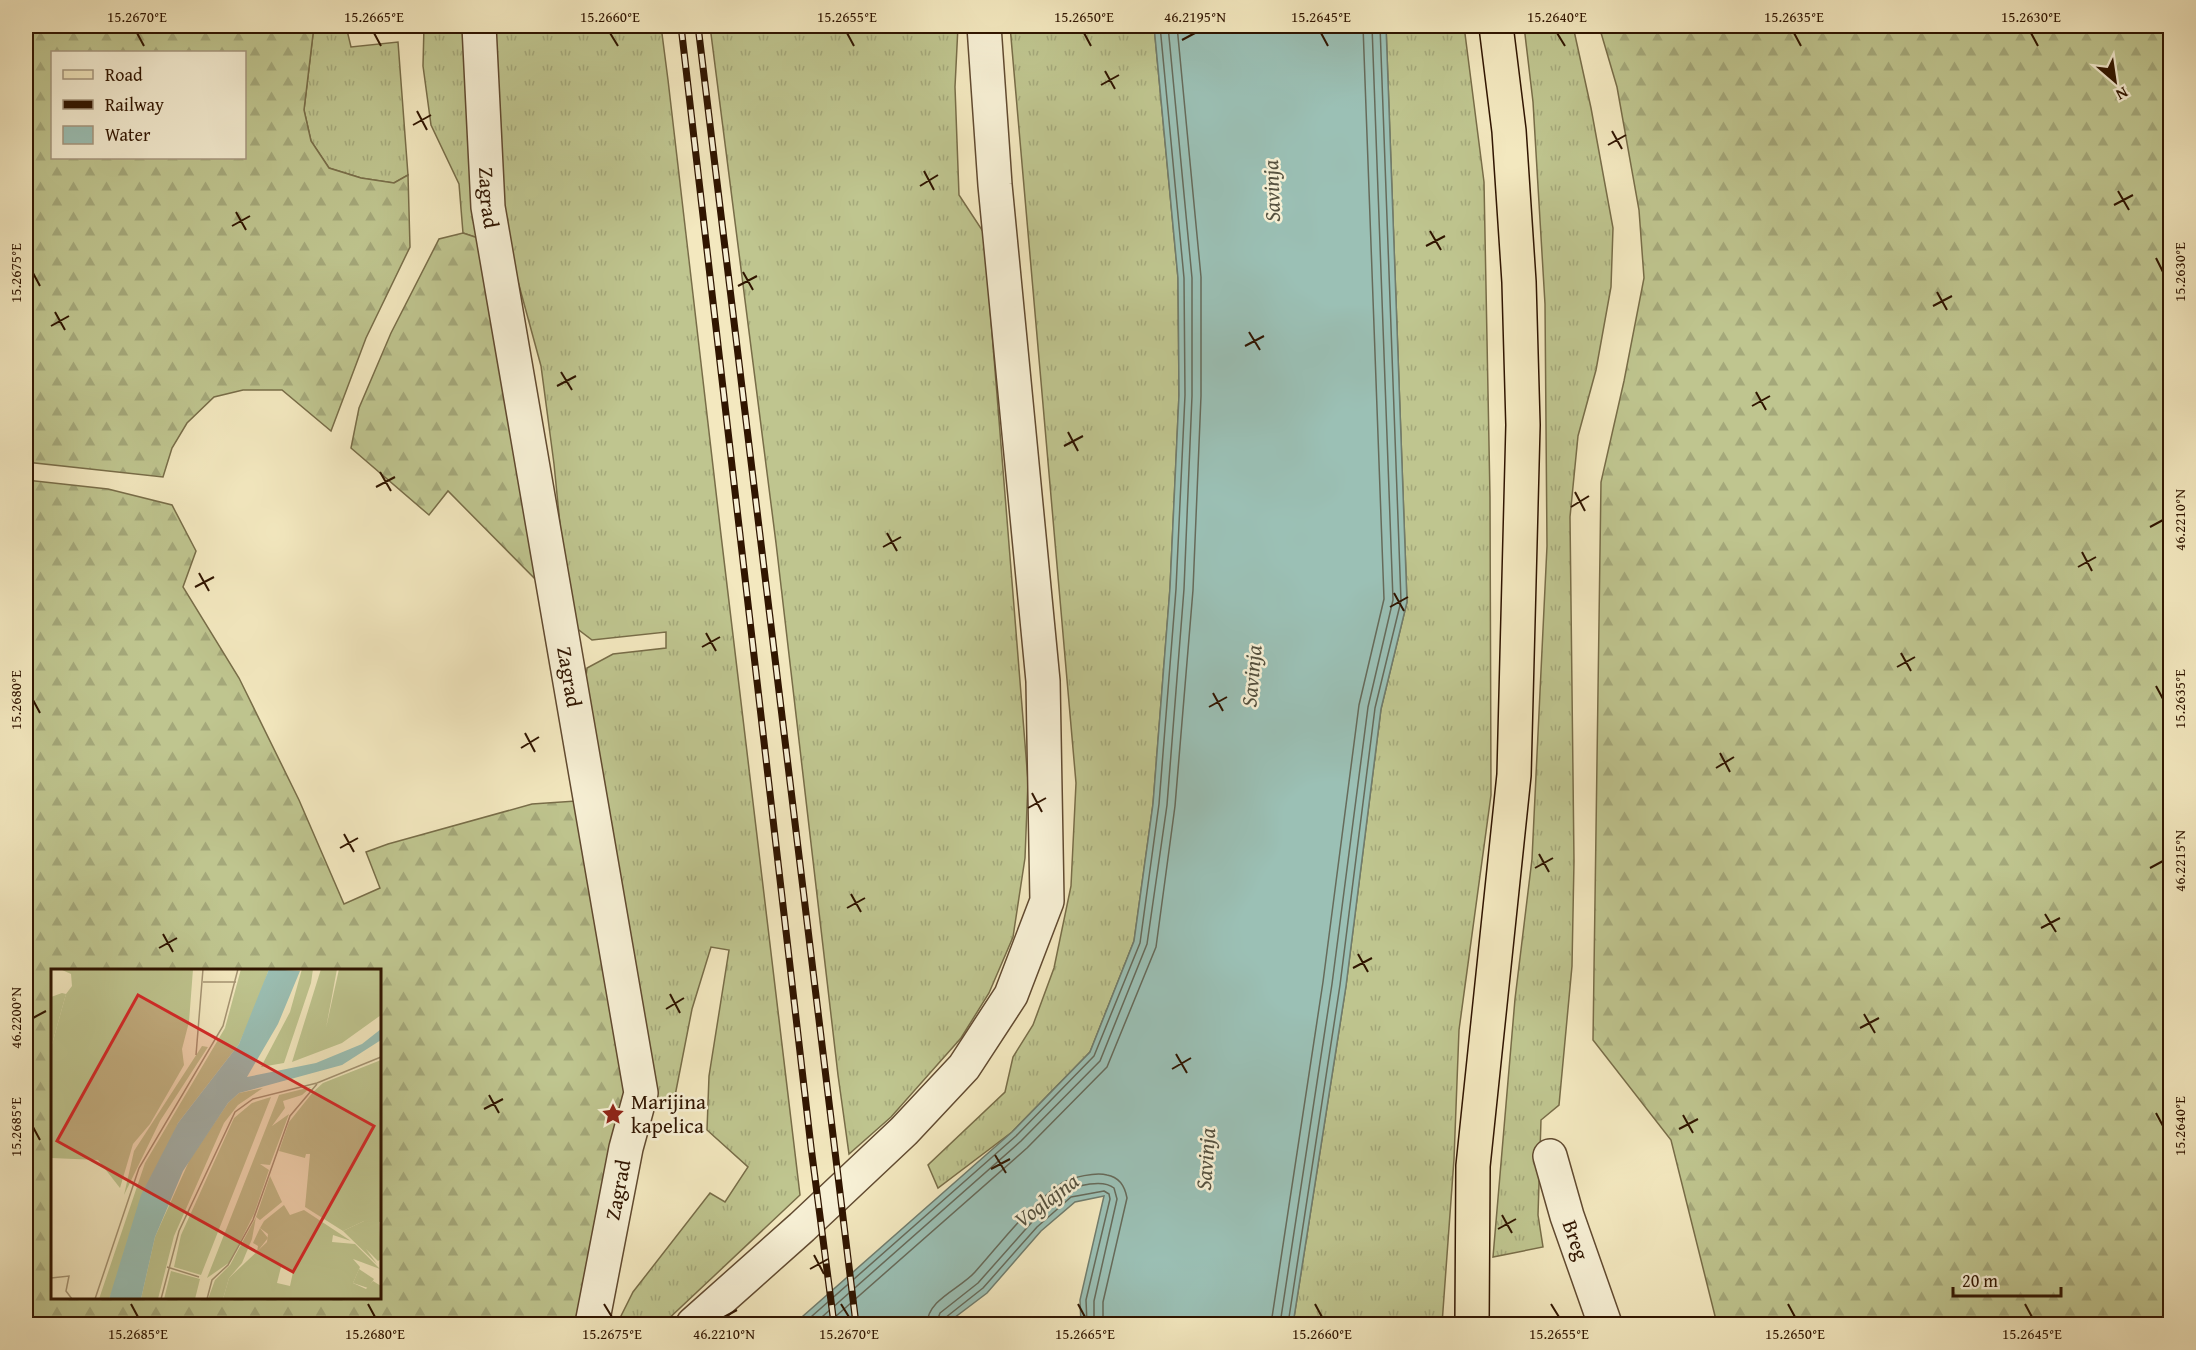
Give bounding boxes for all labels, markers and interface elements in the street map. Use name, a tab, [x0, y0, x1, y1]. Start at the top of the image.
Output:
text: 15.2670°E	[107, 6, 167, 27]
text: 15.2665°E	[344, 6, 404, 27]
text: 15.2660°E	[580, 6, 640, 27]
text: 15.2655°E	[817, 6, 877, 27]
text: 15.2650°E	[1054, 6, 1114, 27]
text: 46.2195°N	[1164, 6, 1226, 27]
text: 15.2645°E	[1291, 6, 1351, 27]
text: 15.2640°E	[1527, 6, 1587, 27]
text: 15.2635°E	[1764, 6, 1824, 27]
text: 15.2630°E	[2001, 6, 2061, 27]
legend	[51, 51, 246, 159]
north arrow	[2085, 51, 2145, 111]
text: Road	[105, 61, 143, 88]
text: N	[2112, 81, 2133, 107]
text: Railway	[105, 91, 164, 118]
text: Water	[105, 121, 151, 148]
water label: Savinja	[1254, 159, 1288, 223]
street label: Zagrad	[471, 166, 508, 231]
text: 15.2630°E	[2169, 242, 2190, 302]
text: 15.2675°E	[5, 243, 26, 303]
text: 46.2210°N	[2169, 489, 2190, 551]
street label: Zagrad	[549, 644, 590, 710]
water label: Savinja	[1232, 644, 1270, 708]
text: 15.2635°E	[2169, 669, 2190, 729]
text: 15.2680°E	[5, 670, 26, 730]
text: 46.2215°N	[2169, 830, 2190, 892]
inset map	[51, 969, 381, 1299]
text: 46.2200°N	[5, 987, 26, 1049]
place label: Marijina kapelica	[631, 1086, 706, 1141]
text: 15.2640°E	[2169, 1096, 2190, 1156]
text: 15.2685°E	[5, 1097, 26, 1157]
place icon: Marijina kapelica	[600, 1101, 626, 1127]
water label: Savinja	[1187, 1127, 1223, 1191]
street label: Zagrad	[596, 1156, 639, 1223]
water label: Voglajna	[1007, 1165, 1085, 1235]
street label: Breg	[1555, 1216, 1598, 1265]
scale bar	[1953, 1260, 2061, 1298]
text: 20 m	[1962, 1267, 1998, 1294]
text: 15.2685°E	[108, 1323, 168, 1344]
text: 15.2680°E	[345, 1323, 405, 1344]
text: 15.2675°E	[582, 1323, 642, 1344]
text: 46.2210°N	[693, 1323, 755, 1344]
text: 15.2670°E	[819, 1323, 879, 1344]
text: 15.2665°E	[1055, 1323, 1115, 1344]
text: 15.2660°E	[1292, 1323, 1352, 1344]
text: 15.2655°E	[1529, 1323, 1589, 1344]
text: 15.2650°E	[1765, 1323, 1825, 1344]
text: 15.2645°E	[2002, 1323, 2062, 1344]

